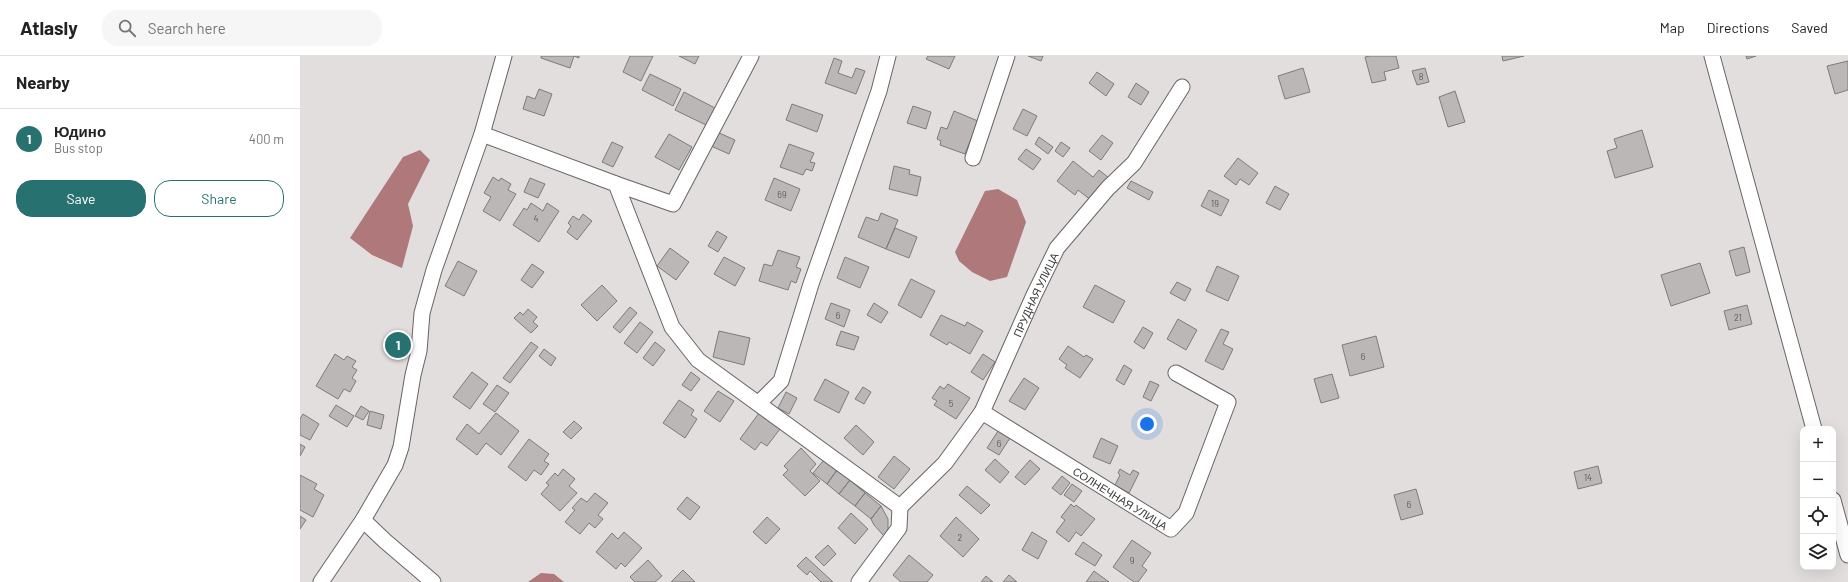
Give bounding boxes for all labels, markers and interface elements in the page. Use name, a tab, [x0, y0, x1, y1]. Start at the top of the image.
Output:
search box	[102, 10, 382, 46]
text: Atlasly	[20, 16, 78, 39]
icon: search	[116, 17, 138, 39]
text: Search here	[148, 19, 226, 37]
text: Map	[1660, 19, 1685, 36]
text: Directions	[1707, 19, 1769, 36]
text: Saved	[1791, 19, 1828, 36]
house number: 8	[1419, 71, 1424, 82]
text: Nearby	[16, 72, 70, 92]
text: Юдино	[54, 122, 106, 140]
text: 1	[27, 131, 31, 147]
text: 400 m	[249, 131, 284, 147]
text: Bus stop	[54, 140, 103, 156]
button: Save	[16, 180, 146, 217]
button: Share	[154, 180, 284, 217]
house number: 69	[777, 189, 787, 200]
house number: 19	[1211, 198, 1219, 209]
house number: 4	[534, 213, 539, 224]
street label: ПРУДНАЯ УЛИЦА	[1010, 249, 1061, 339]
house number: 6	[836, 310, 841, 321]
house number: 21	[1734, 312, 1742, 323]
pin: 1	[385, 330, 411, 360]
house number: 6	[1361, 351, 1366, 362]
house number: 5	[949, 398, 954, 409]
your location	[1137, 414, 1157, 434]
map controls	[1800, 426, 1836, 570]
button: +	[1800, 426, 1836, 462]
house number: 6	[997, 438, 1002, 449]
button: −	[1800, 462, 1836, 498]
street label: СОЛНЕЧНАЯ УЛИЦА	[1071, 464, 1171, 532]
house number: 14	[1584, 472, 1592, 483]
button: locate	[1800, 498, 1836, 534]
house number: 6	[1407, 499, 1412, 510]
house number: 2	[958, 532, 963, 543]
button: layers	[1800, 534, 1836, 570]
house number: 9	[1130, 555, 1135, 566]

